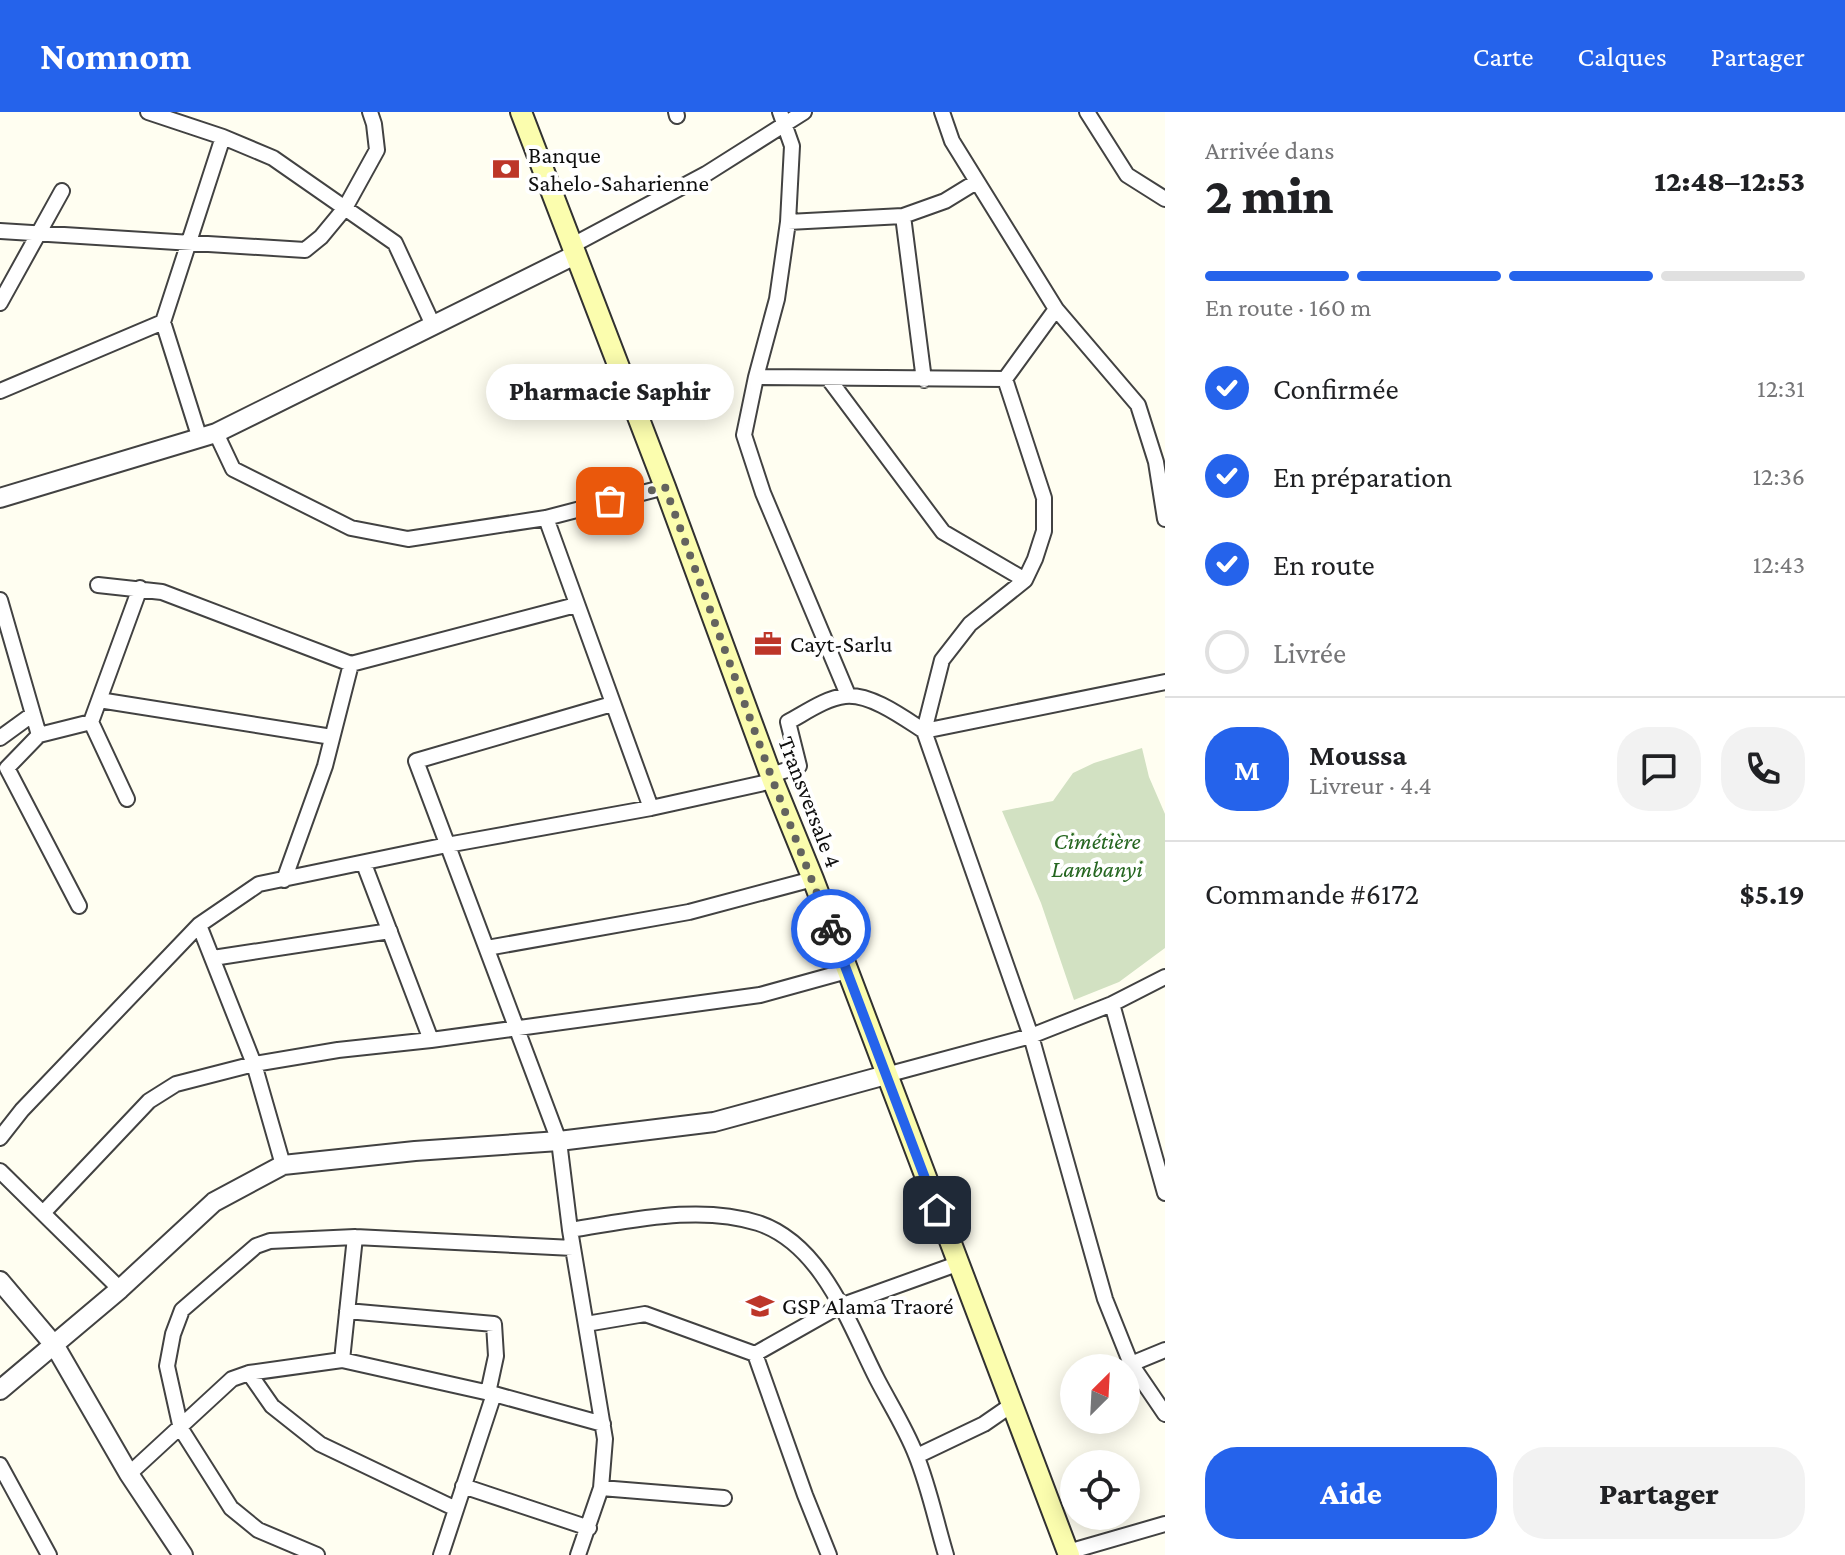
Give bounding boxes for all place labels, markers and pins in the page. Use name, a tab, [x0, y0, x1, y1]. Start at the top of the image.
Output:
place label: Banque Sahelo-Saharienne	[528, 141, 709, 196]
bank icon: Banque Sahelo-Saharienne	[491, 154, 521, 184]
callout: Pharmacie Saphir	[486, 365, 734, 421]
pin	[576, 467, 644, 535]
office icon: Cayt-Sarlu	[753, 629, 783, 659]
place label: Cayt-Sarlu	[790, 630, 893, 657]
pin	[903, 1176, 971, 1244]
school or university icon: GSP Alama Traoré	[745, 1291, 775, 1321]
place label: GSP Alama Traoré	[782, 1292, 954, 1319]

